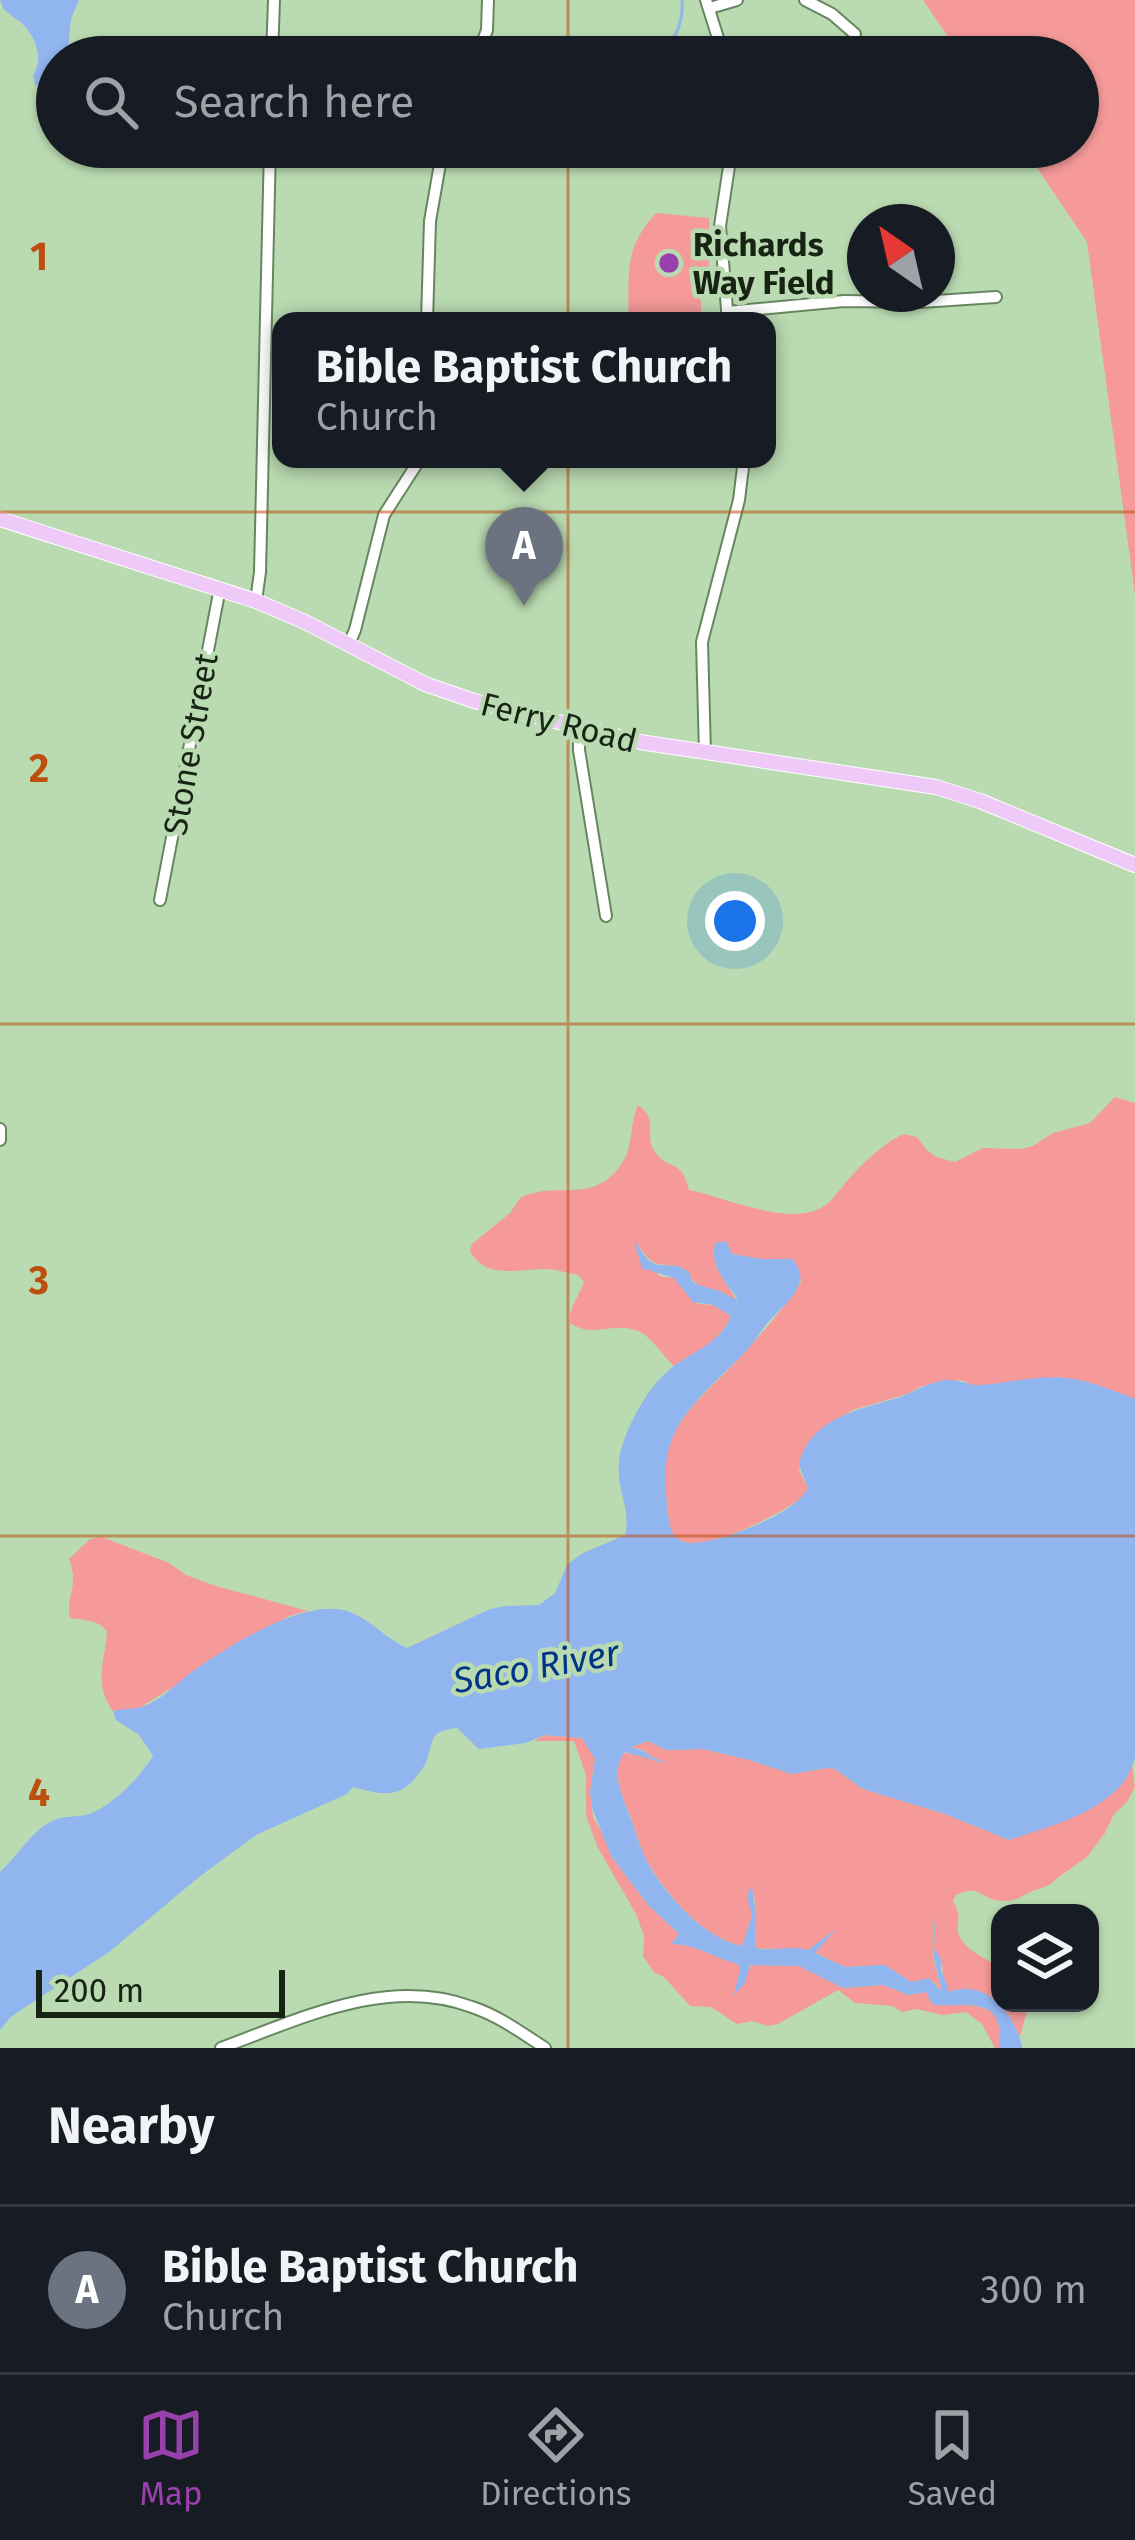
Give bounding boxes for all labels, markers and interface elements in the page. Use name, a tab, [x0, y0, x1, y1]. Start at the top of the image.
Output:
search box	[36, 36, 1099, 168]
icon: search	[78, 69, 144, 135]
text: Search here	[174, 75, 414, 129]
north arrow	[847, 204, 955, 312]
place label: Richards Way Field	[693, 225, 835, 303]
text: 1	[30, 234, 48, 280]
marker: Richards Way Field	[656, 250, 682, 276]
popup	[272, 312, 776, 468]
text: Bible Baptist Church	[316, 340, 732, 394]
text: Church	[316, 394, 438, 440]
pin: A	[485, 507, 563, 606]
street label: Stone Street	[155, 650, 227, 838]
street label: Ferry Road	[476, 684, 641, 762]
text: 2	[29, 746, 49, 792]
your location	[705, 891, 765, 951]
text: 3	[28, 1258, 49, 1304]
water label: Saco River	[449, 1631, 624, 1703]
text: 4	[28, 1770, 50, 1816]
map controls	[991, 1904, 1099, 2012]
button: layers	[991, 1904, 1099, 2012]
scale bar	[36, 1964, 285, 2017]
text: 200 m	[54, 1971, 144, 2011]
text: Nearby	[48, 2095, 214, 2157]
text: Bible Baptist Church	[162, 2240, 578, 2294]
text: A	[75, 2267, 99, 2313]
text: 300 m	[980, 2267, 1087, 2313]
text: Church	[162, 2294, 284, 2340]
tab: Map	[138, 2402, 204, 2514]
tab: Directions	[480, 2402, 632, 2514]
tab: Saved	[908, 2402, 997, 2514]

